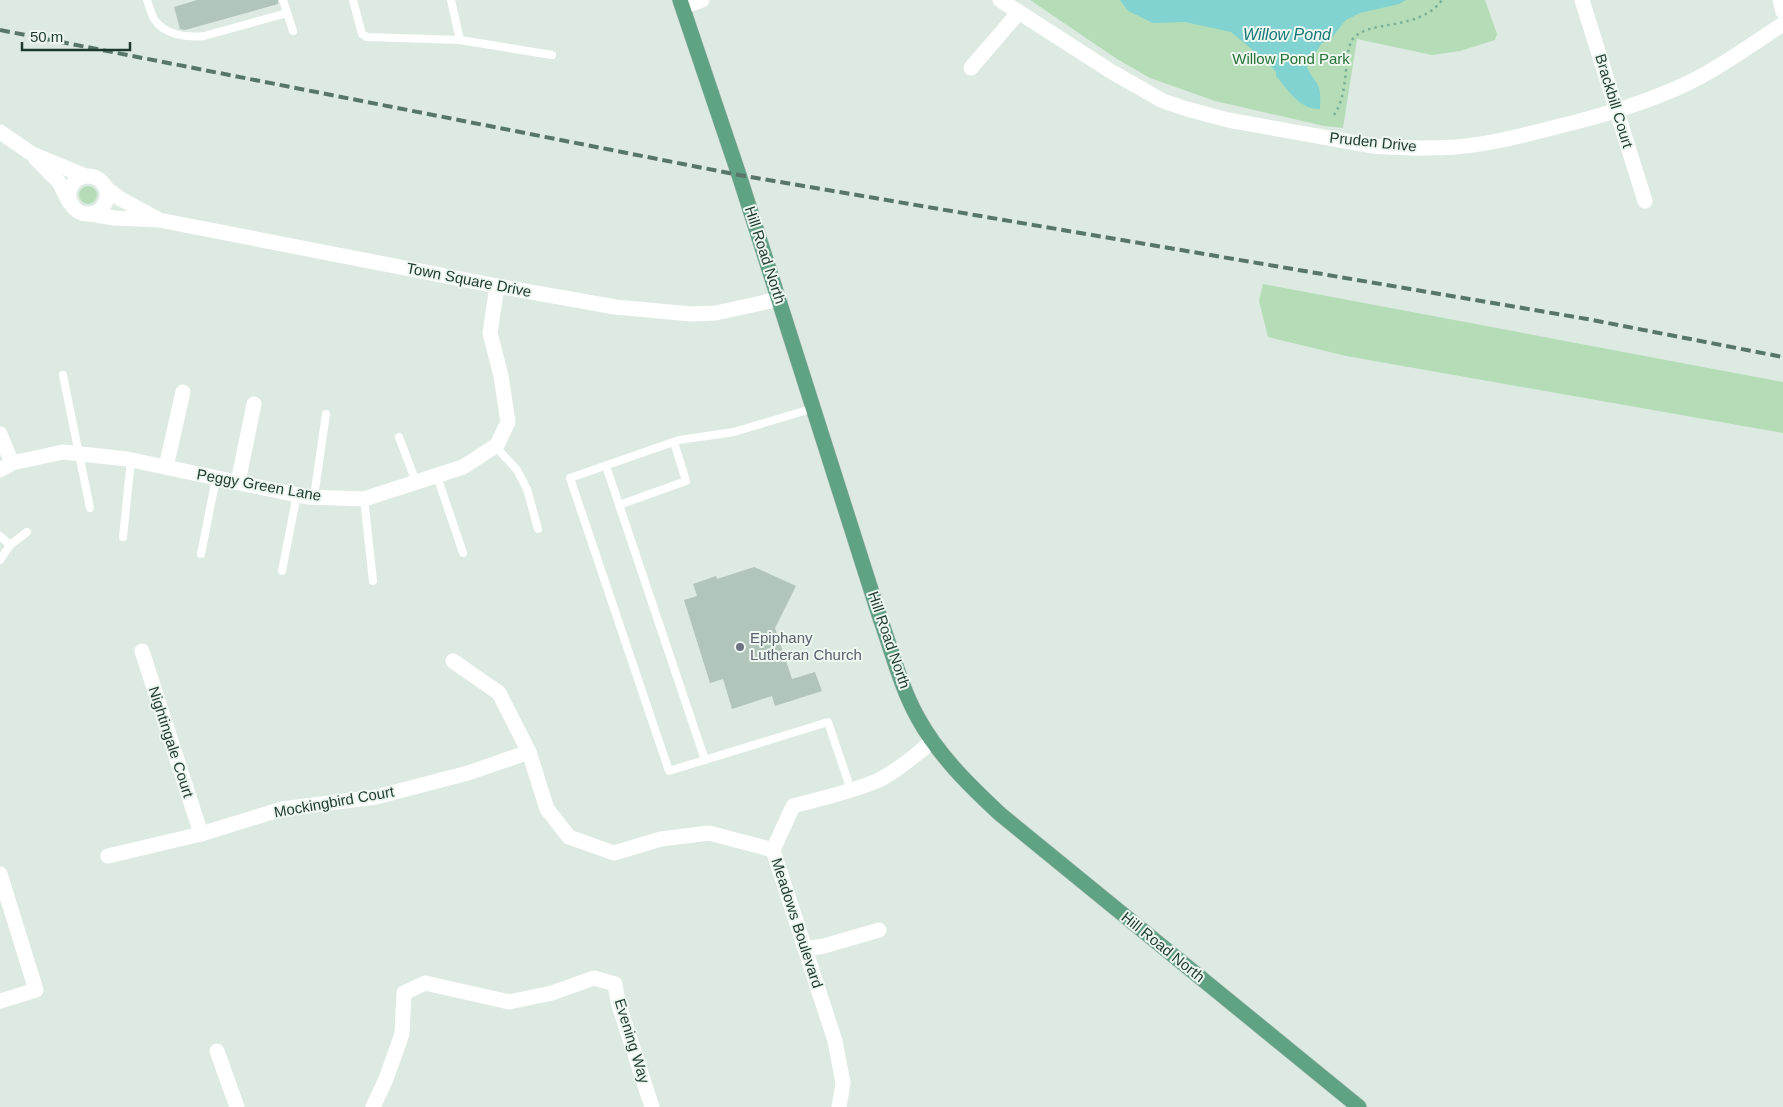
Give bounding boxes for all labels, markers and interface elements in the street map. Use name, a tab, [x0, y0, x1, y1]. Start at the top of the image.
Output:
scale bar	[22, 20, 130, 52]
water label: Willow Pond	[1243, 26, 1332, 43]
text: 50 m	[30, 28, 63, 45]
park label: Willow Pond Park	[1232, 50, 1350, 67]
street label: Brackbill Court	[1592, 52, 1637, 151]
street label: Pruden Drive	[1329, 128, 1417, 155]
street label: Hill Road North	[742, 204, 789, 306]
street label: Town Square Drive	[405, 259, 533, 300]
street label: Peggy Green Lane	[196, 465, 323, 504]
street label: Hill Road North	[865, 589, 914, 691]
place label: Epiphany Lutheran Church	[750, 629, 862, 663]
marker: Epiphany Lutheran Church	[734, 641, 746, 653]
street label: Nightingale Court	[145, 684, 198, 800]
street label: Mockingbird Court	[273, 782, 396, 820]
street label: Meadows Boulevard	[768, 856, 827, 990]
street label: Hill Road North	[1118, 908, 1208, 985]
street label: Evening Way	[612, 996, 654, 1086]

